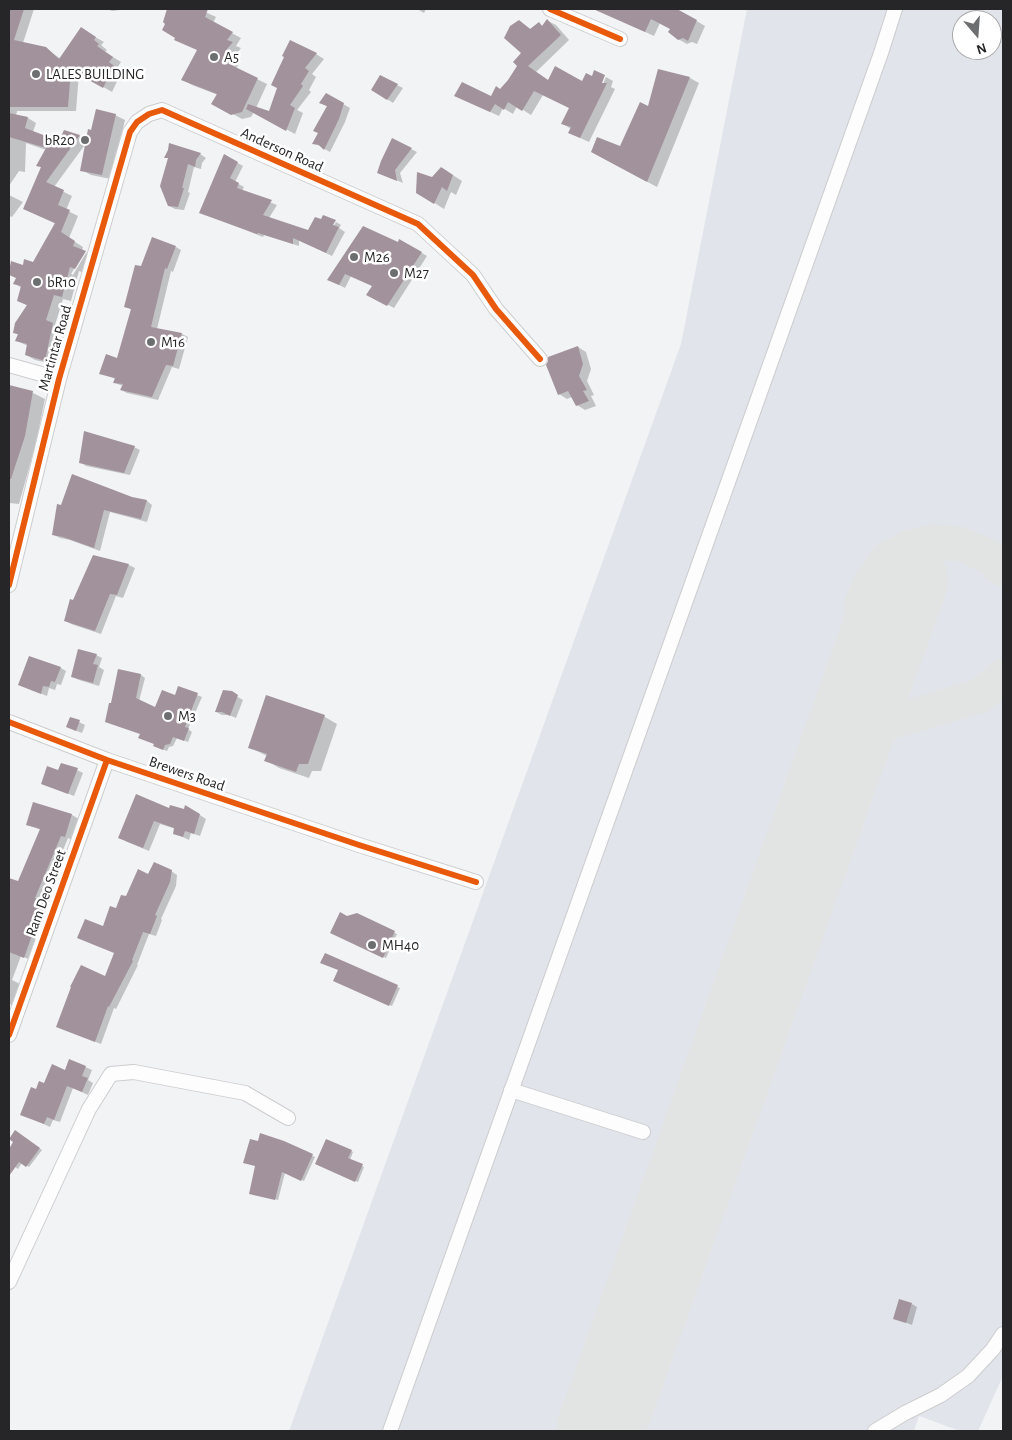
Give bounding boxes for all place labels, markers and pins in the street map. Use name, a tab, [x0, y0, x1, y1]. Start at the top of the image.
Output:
place label: A5	[224, 48, 239, 66]
marker: A5	[208, 51, 220, 63]
place label: LALES BUILDING	[46, 65, 144, 83]
marker: LALES BUILDING	[30, 68, 42, 80]
place label: bR20	[45, 131, 75, 149]
marker: bR20	[79, 134, 91, 146]
place label: M26	[364, 248, 390, 266]
marker: M26	[348, 251, 360, 263]
place label: M27	[404, 264, 429, 282]
marker: M27	[388, 267, 400, 279]
place label: bR10	[47, 273, 76, 291]
marker: bR10	[31, 276, 43, 288]
place label: M16	[161, 333, 185, 351]
marker: M16	[145, 336, 157, 348]
place label: M3	[178, 707, 196, 725]
marker: M3	[162, 710, 174, 722]
place label: MH40	[382, 936, 419, 954]
marker: MH40	[366, 939, 378, 951]

